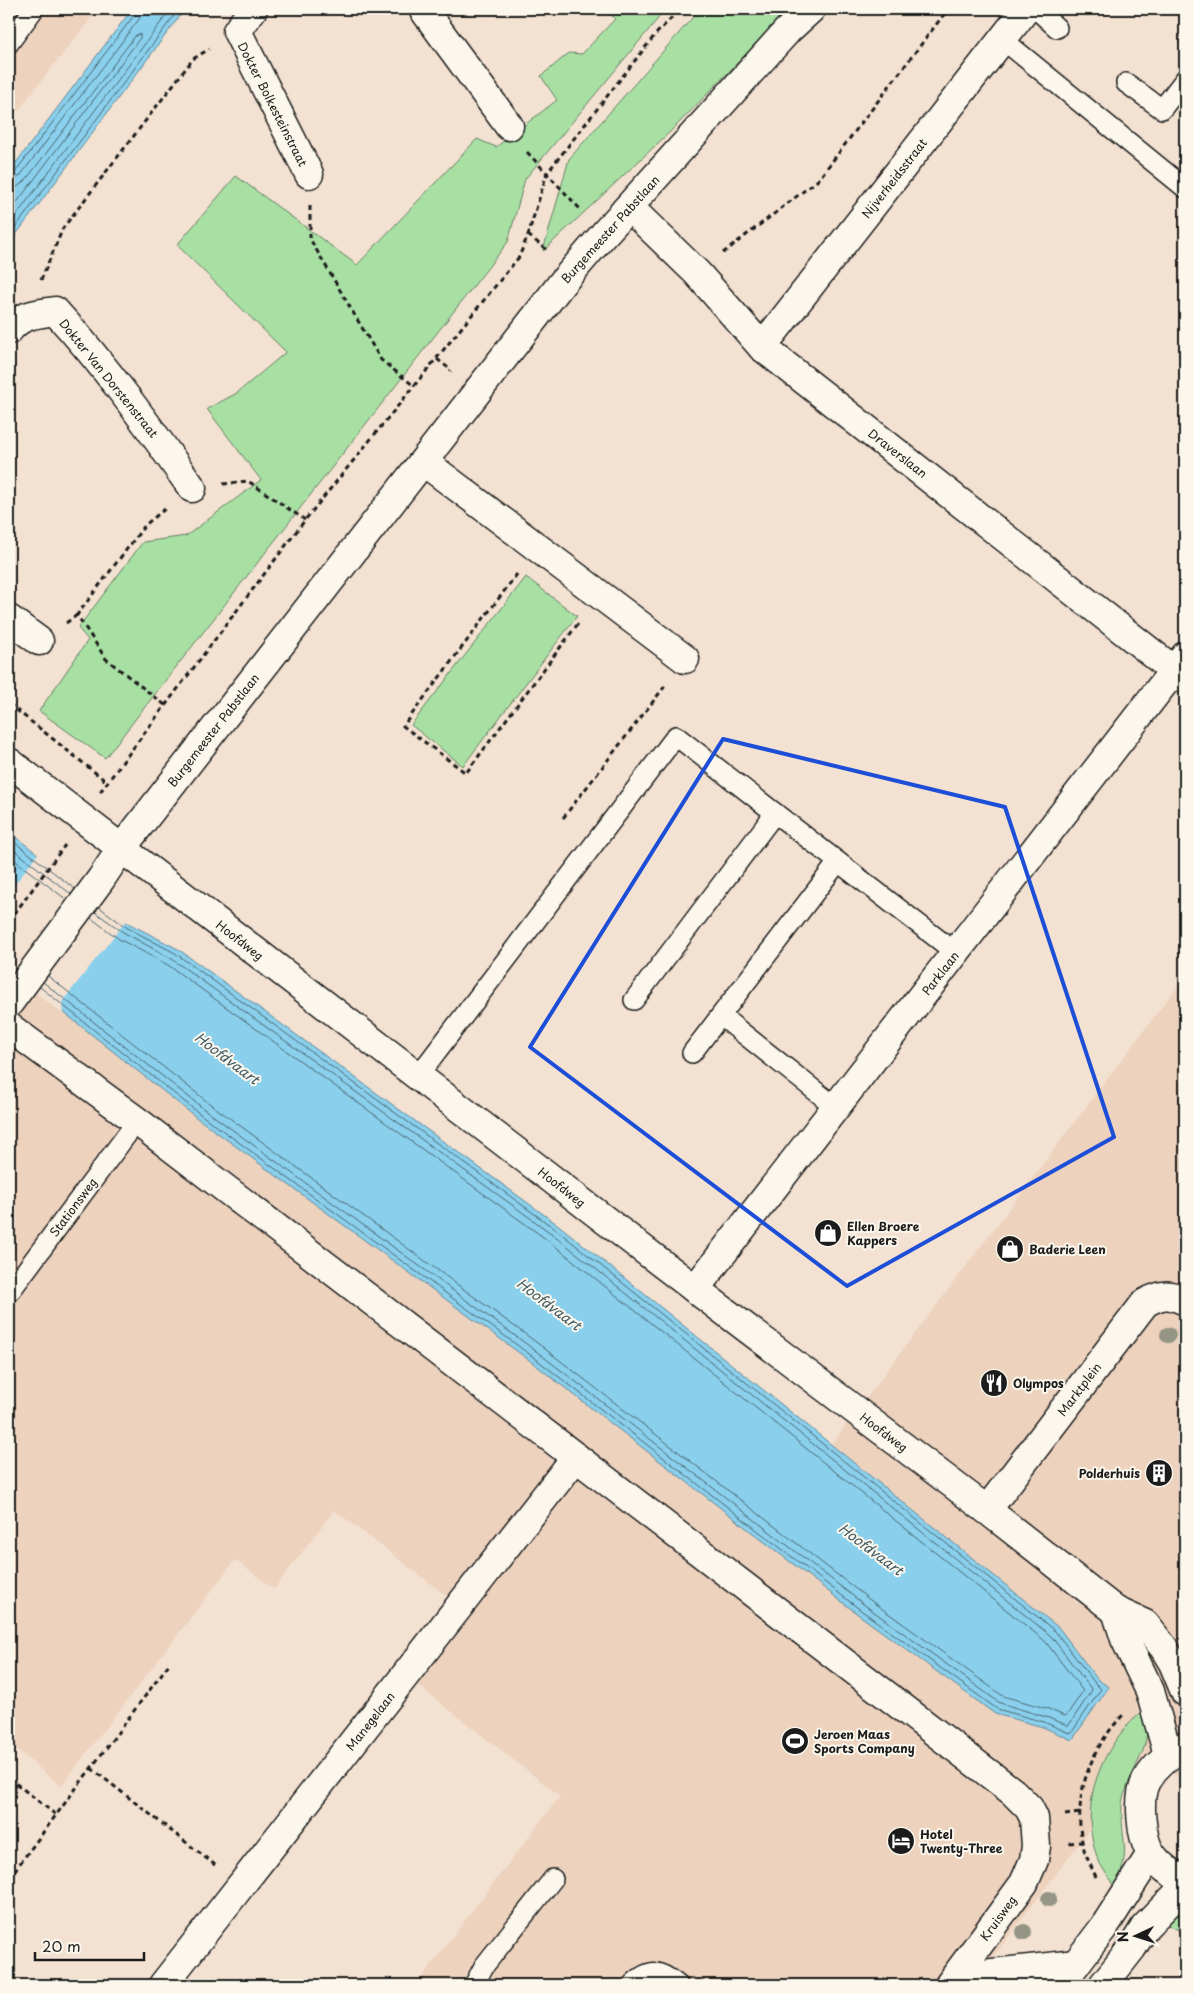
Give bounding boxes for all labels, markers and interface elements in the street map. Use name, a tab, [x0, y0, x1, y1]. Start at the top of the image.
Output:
street label: Dokter Bolkesteinstraat	[234, 39, 312, 169]
street label: Nijverheidsstraat	[857, 134, 931, 222]
street label: Burgemeester Pabstlaan	[557, 171, 663, 287]
street label: Dokter Van Dorstenstraat	[55, 315, 163, 441]
street label: Draverslaan	[865, 424, 931, 482]
street label: Burgemeester Pabstlaan	[163, 669, 263, 791]
street label: Hoofdweg	[212, 916, 268, 964]
street label: Parklaan	[917, 947, 963, 999]
water label: Hoofdvaart	[190, 1027, 265, 1091]
street label: Hoofdweg	[534, 1163, 590, 1211]
street label: Stationsweg	[45, 1174, 101, 1240]
place label: Ellen Broere Kappers	[847, 1217, 920, 1249]
shop icon: Ellen Broere Kappers	[813, 1218, 843, 1248]
shop icon: Baderie Leen	[995, 1234, 1025, 1264]
place label: Baderie Leen	[1029, 1240, 1106, 1258]
water label: Hoofdvaart	[512, 1273, 587, 1337]
street label: Marktplein	[1053, 1358, 1105, 1420]
restaurant icon: Olympos	[979, 1368, 1009, 1398]
place label: Olympos	[1013, 1374, 1064, 1392]
street label: Hoofdweg	[856, 1408, 912, 1456]
building icon: Polderhuis	[1144, 1458, 1174, 1488]
place label: Polderhuis	[1079, 1464, 1140, 1482]
water label: Hoofdvaart	[834, 1518, 909, 1582]
street label: Manegelaan	[341, 1688, 399, 1754]
place label: Jeroen Maas Sports Company	[814, 1725, 915, 1757]
sports icon: Jeroen Maas Sports Company	[780, 1726, 810, 1756]
place label: Hotel Twenty-Three	[920, 1825, 1003, 1857]
hotel icon: Hotel Twenty-Three	[886, 1826, 916, 1856]
street label: Kruisweg	[975, 1892, 1021, 1944]
north arrow	[1112, 1912, 1162, 1962]
scale bar	[35, 1929, 144, 1961]
text: N	[1112, 1931, 1133, 1943]
text: 20 m	[42, 1934, 81, 1957]

